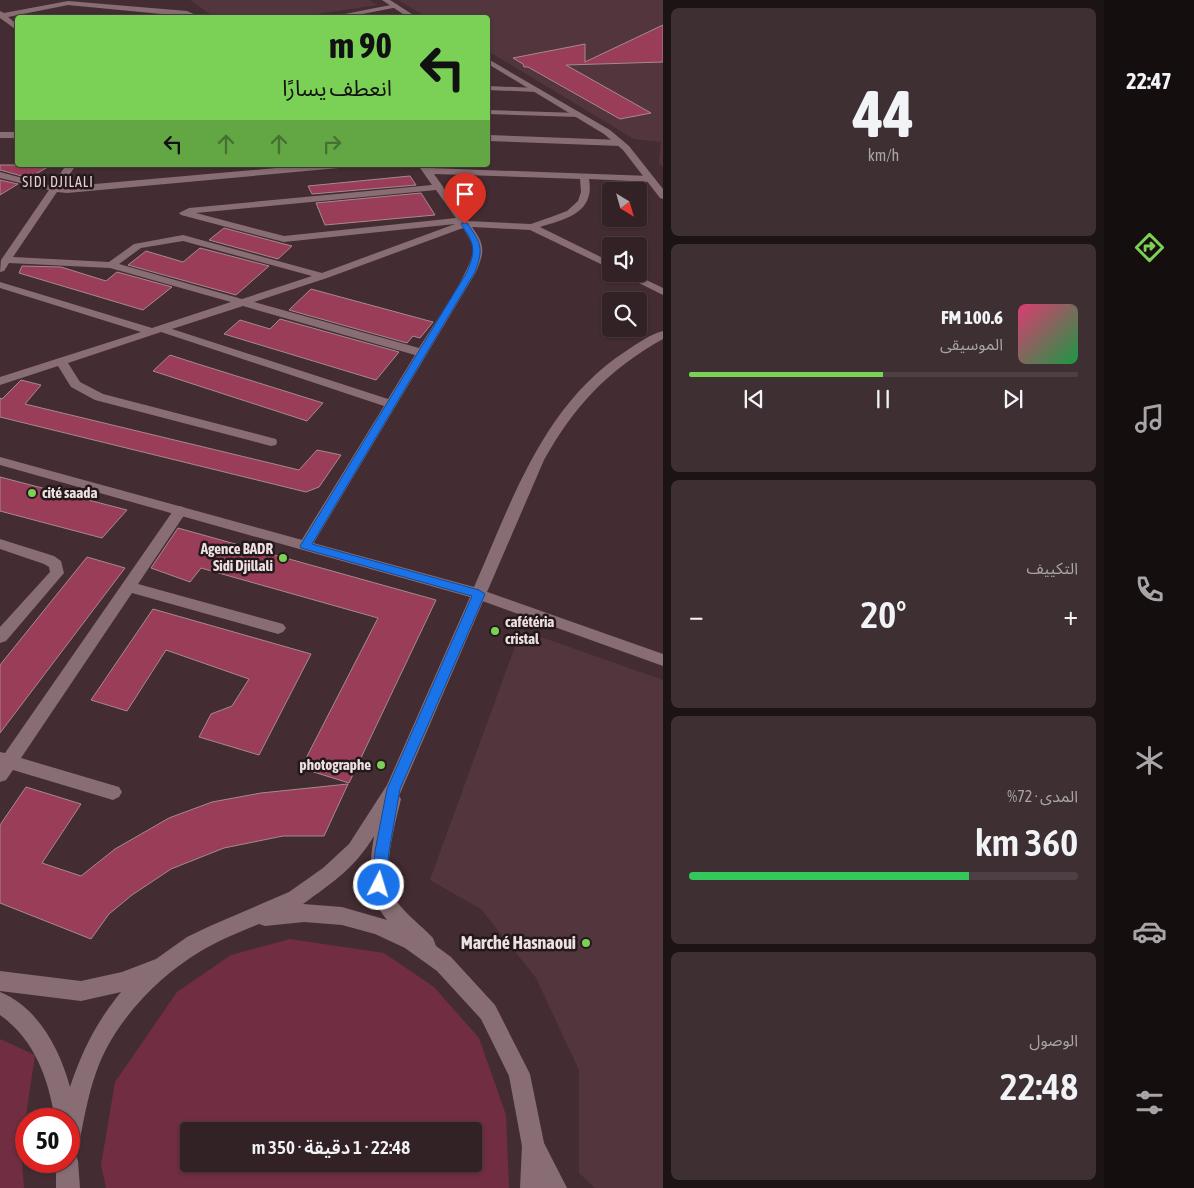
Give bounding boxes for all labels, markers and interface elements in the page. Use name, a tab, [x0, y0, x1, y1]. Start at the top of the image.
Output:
text: 90 m	[329, 25, 392, 65]
icon: left	[410, 35, 475, 100]
text: 22:47	[1126, 68, 1172, 94]
text: انعطف يسارًا	[282, 75, 392, 101]
text: 44	[853, 76, 914, 151]
icon: left	[159, 130, 187, 158]
icon: ahead	[212, 130, 240, 158]
icon: ahead	[265, 130, 293, 158]
icon: right	[318, 130, 346, 158]
text: km/h	[868, 146, 899, 164]
pin	[444, 173, 486, 224]
district label: SIDI DJILALI	[22, 174, 94, 190]
icon: arrive	[451, 180, 479, 208]
north arrow	[602, 182, 648, 228]
map controls	[602, 182, 647, 337]
icon: directions	[1132, 230, 1167, 265]
button: sound	[602, 237, 647, 282]
button: search	[602, 292, 647, 337]
text: 100.6 FM	[941, 306, 1003, 328]
text: الموسيقى	[940, 335, 1003, 353]
icon: previous	[740, 385, 768, 413]
icon: pause	[869, 385, 897, 413]
icon: next	[999, 385, 1027, 413]
icon: music	[1132, 401, 1167, 436]
place label: cité saada	[42, 484, 97, 501]
marker: cité saada	[26, 487, 38, 499]
place label: Agence BADR Sidi Djillali	[200, 540, 273, 574]
marker: Agence BADR Sidi Djillali	[277, 552, 289, 564]
text: التكييف	[1026, 559, 1078, 577]
icon: phone	[1132, 572, 1167, 607]
text: 20°	[860, 593, 907, 636]
text: −	[689, 599, 704, 631]
text: +	[1063, 599, 1078, 631]
place label: cafétéria cristal	[505, 613, 554, 647]
marker: cafétéria cristal	[489, 625, 501, 637]
icon: climate	[1132, 743, 1167, 778]
place label: photographe	[300, 756, 371, 773]
marker: photographe	[375, 759, 387, 771]
text: المدى · 72%	[1007, 787, 1078, 805]
text: 360 km	[975, 821, 1078, 864]
position arrow	[352, 858, 404, 910]
icon: car	[1132, 914, 1167, 949]
place label: Marché Hasnaoui	[461, 932, 576, 953]
marker: Marché Hasnaoui	[580, 937, 592, 949]
text: الوصول	[1029, 1031, 1078, 1049]
text: 22:48	[1000, 1065, 1078, 1108]
icon: filters	[1132, 1085, 1167, 1120]
speed limit sign: 50	[15, 1108, 80, 1173]
text: 22:48 · 1 دقيقة · 350 m	[252, 1136, 410, 1158]

